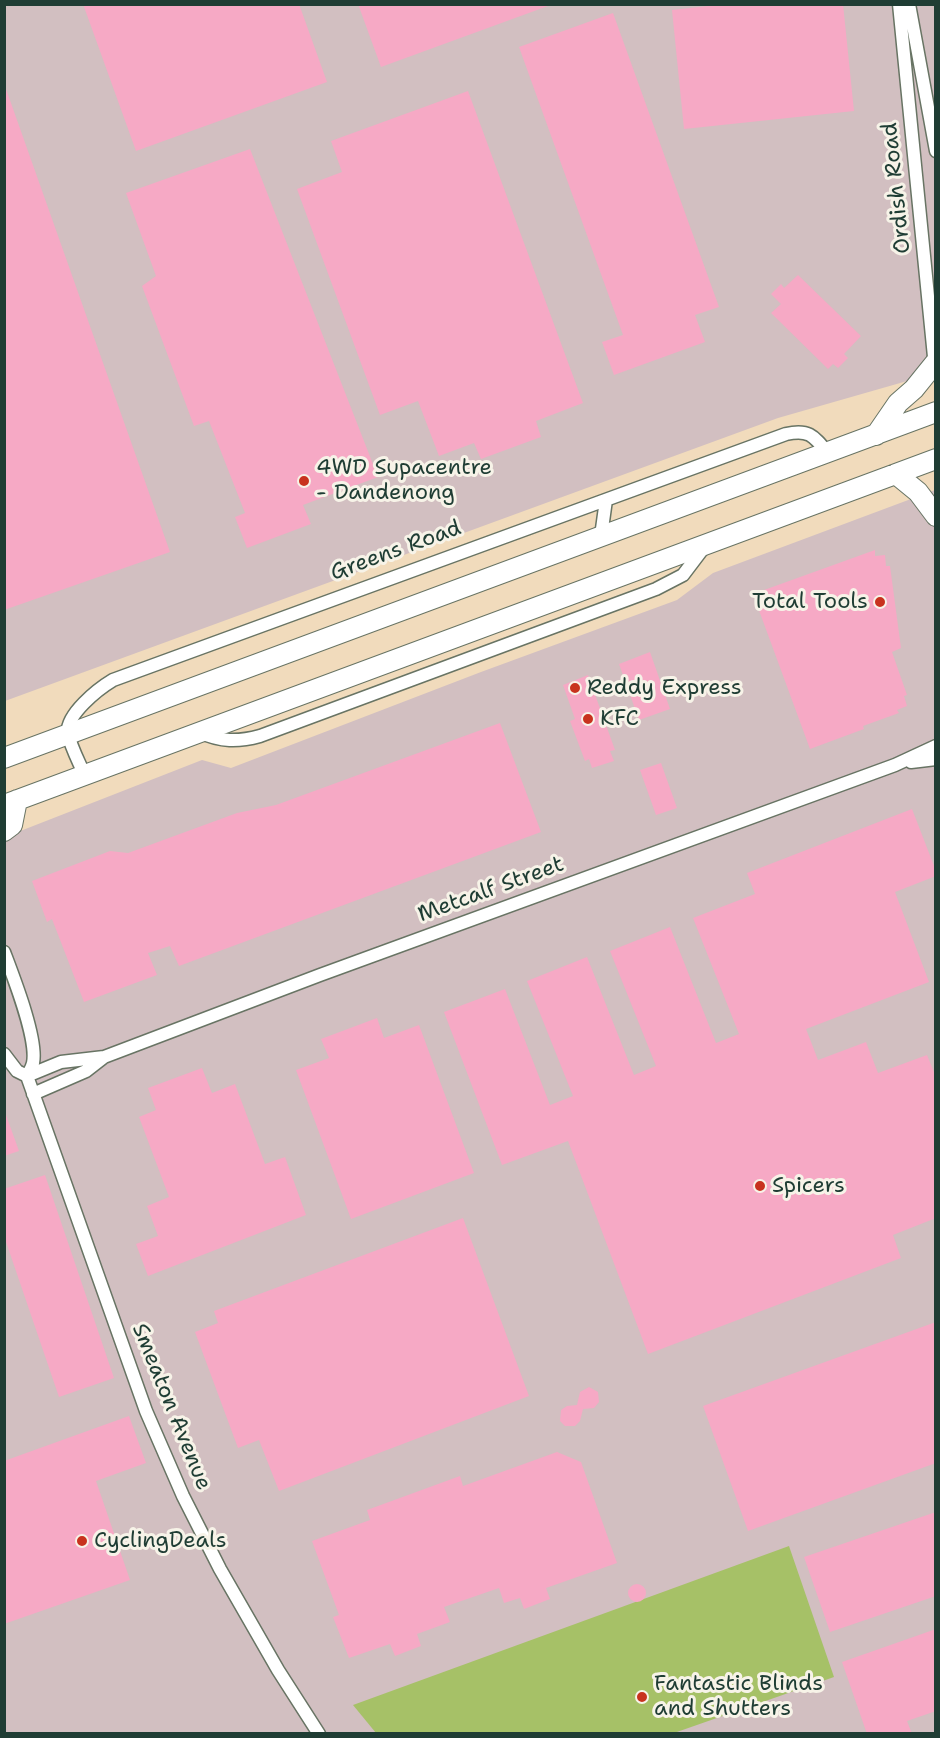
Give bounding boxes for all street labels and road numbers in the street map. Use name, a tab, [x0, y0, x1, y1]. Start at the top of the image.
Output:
street label: Ordish Road	[877, 121, 917, 255]
street label: Greens Road	[327, 515, 465, 587]
street label: Metcalf Street	[415, 851, 567, 929]
street label: Smeaton Avenue	[126, 1320, 216, 1494]

